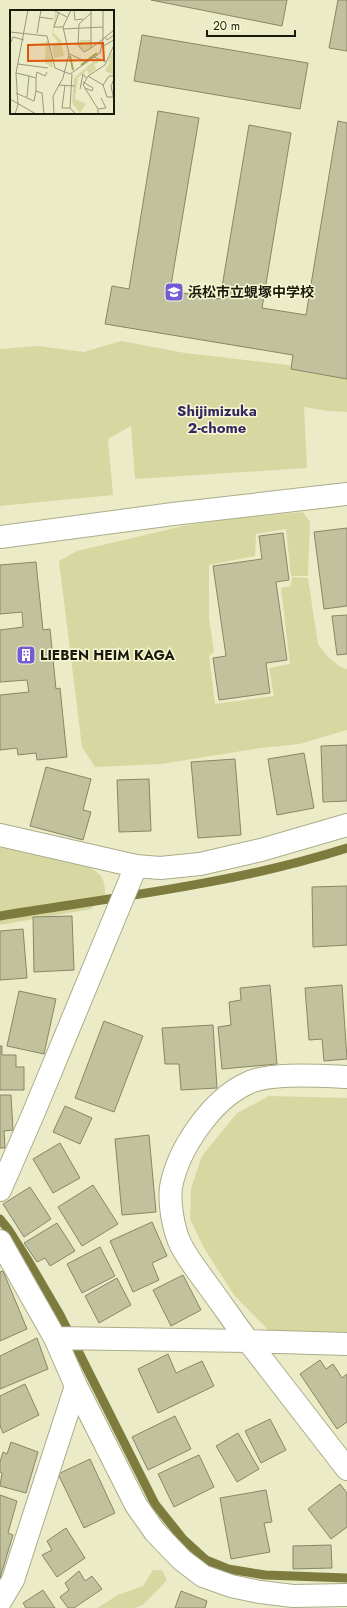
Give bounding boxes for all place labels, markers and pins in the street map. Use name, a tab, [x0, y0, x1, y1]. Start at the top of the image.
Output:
school or university icon: 浜松市立蜆塚中学校	[163, 281, 185, 303]
place label: 浜松市立蜆塚中学校	[188, 282, 314, 302]
building icon: LIEBEN HEIM KAGA	[15, 644, 37, 666]
place label: LIEBEN HEIM KAGA	[40, 645, 176, 665]

